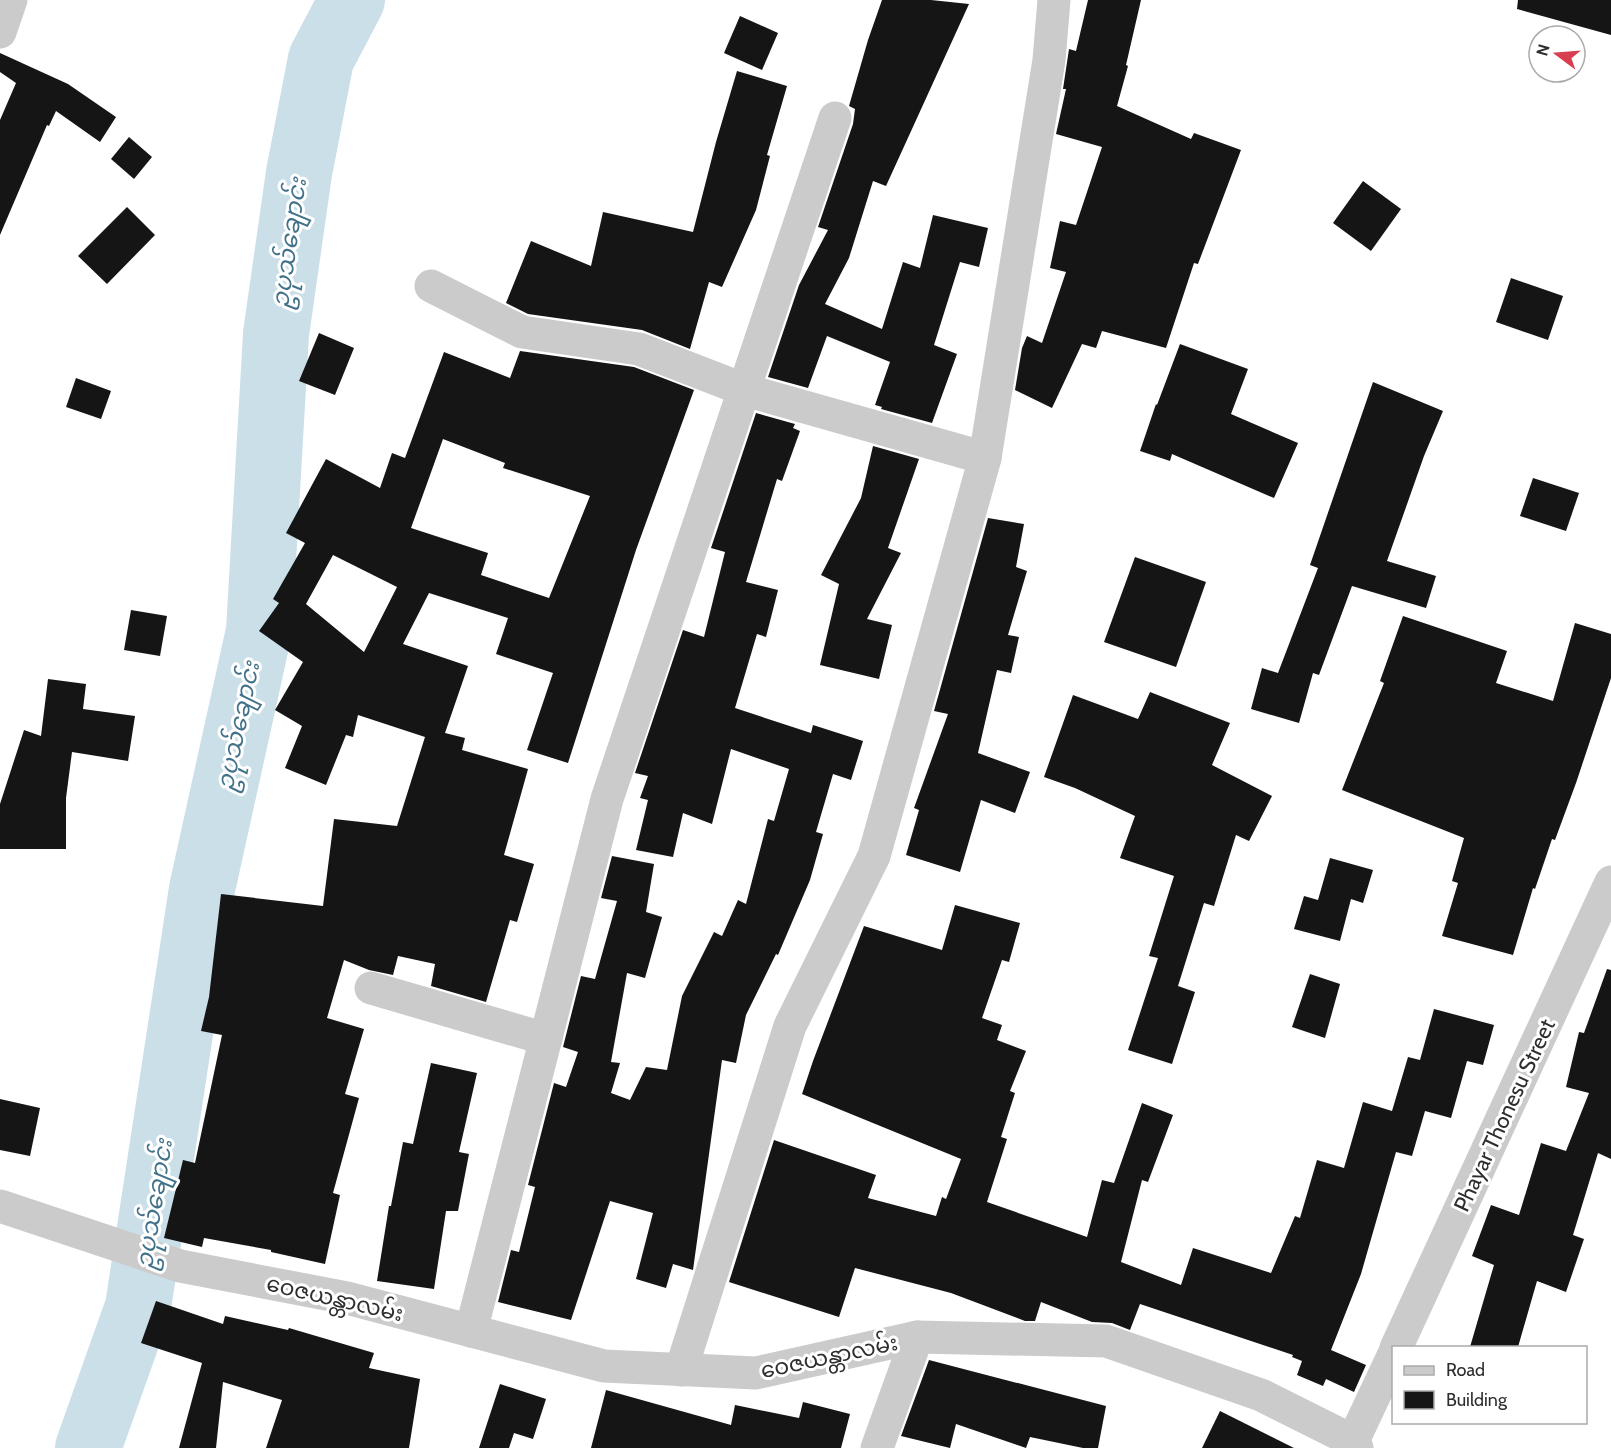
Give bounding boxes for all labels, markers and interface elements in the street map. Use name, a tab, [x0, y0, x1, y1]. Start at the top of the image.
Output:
north arrow	[1527, 24, 1587, 84]
text: N	[1532, 42, 1554, 58]
water label: ဥပုသ်ချောင်း	[263, 174, 318, 311]
water label: ဥပုသ်ချောင်း	[208, 657, 272, 794]
street label: Phayar Thonesu Street	[1448, 1014, 1561, 1216]
water label: ဥပုသ်ချောင်း	[127, 1135, 184, 1272]
street label: ဝေဇယန္တာလမ်း	[263, 1268, 406, 1331]
street label: ဝေဇယန္တာလမ်း	[758, 1327, 901, 1388]
legend	[1392, 1346, 1587, 1424]
text: Road	[1446, 1359, 1485, 1381]
text: Building	[1446, 1389, 1508, 1411]

